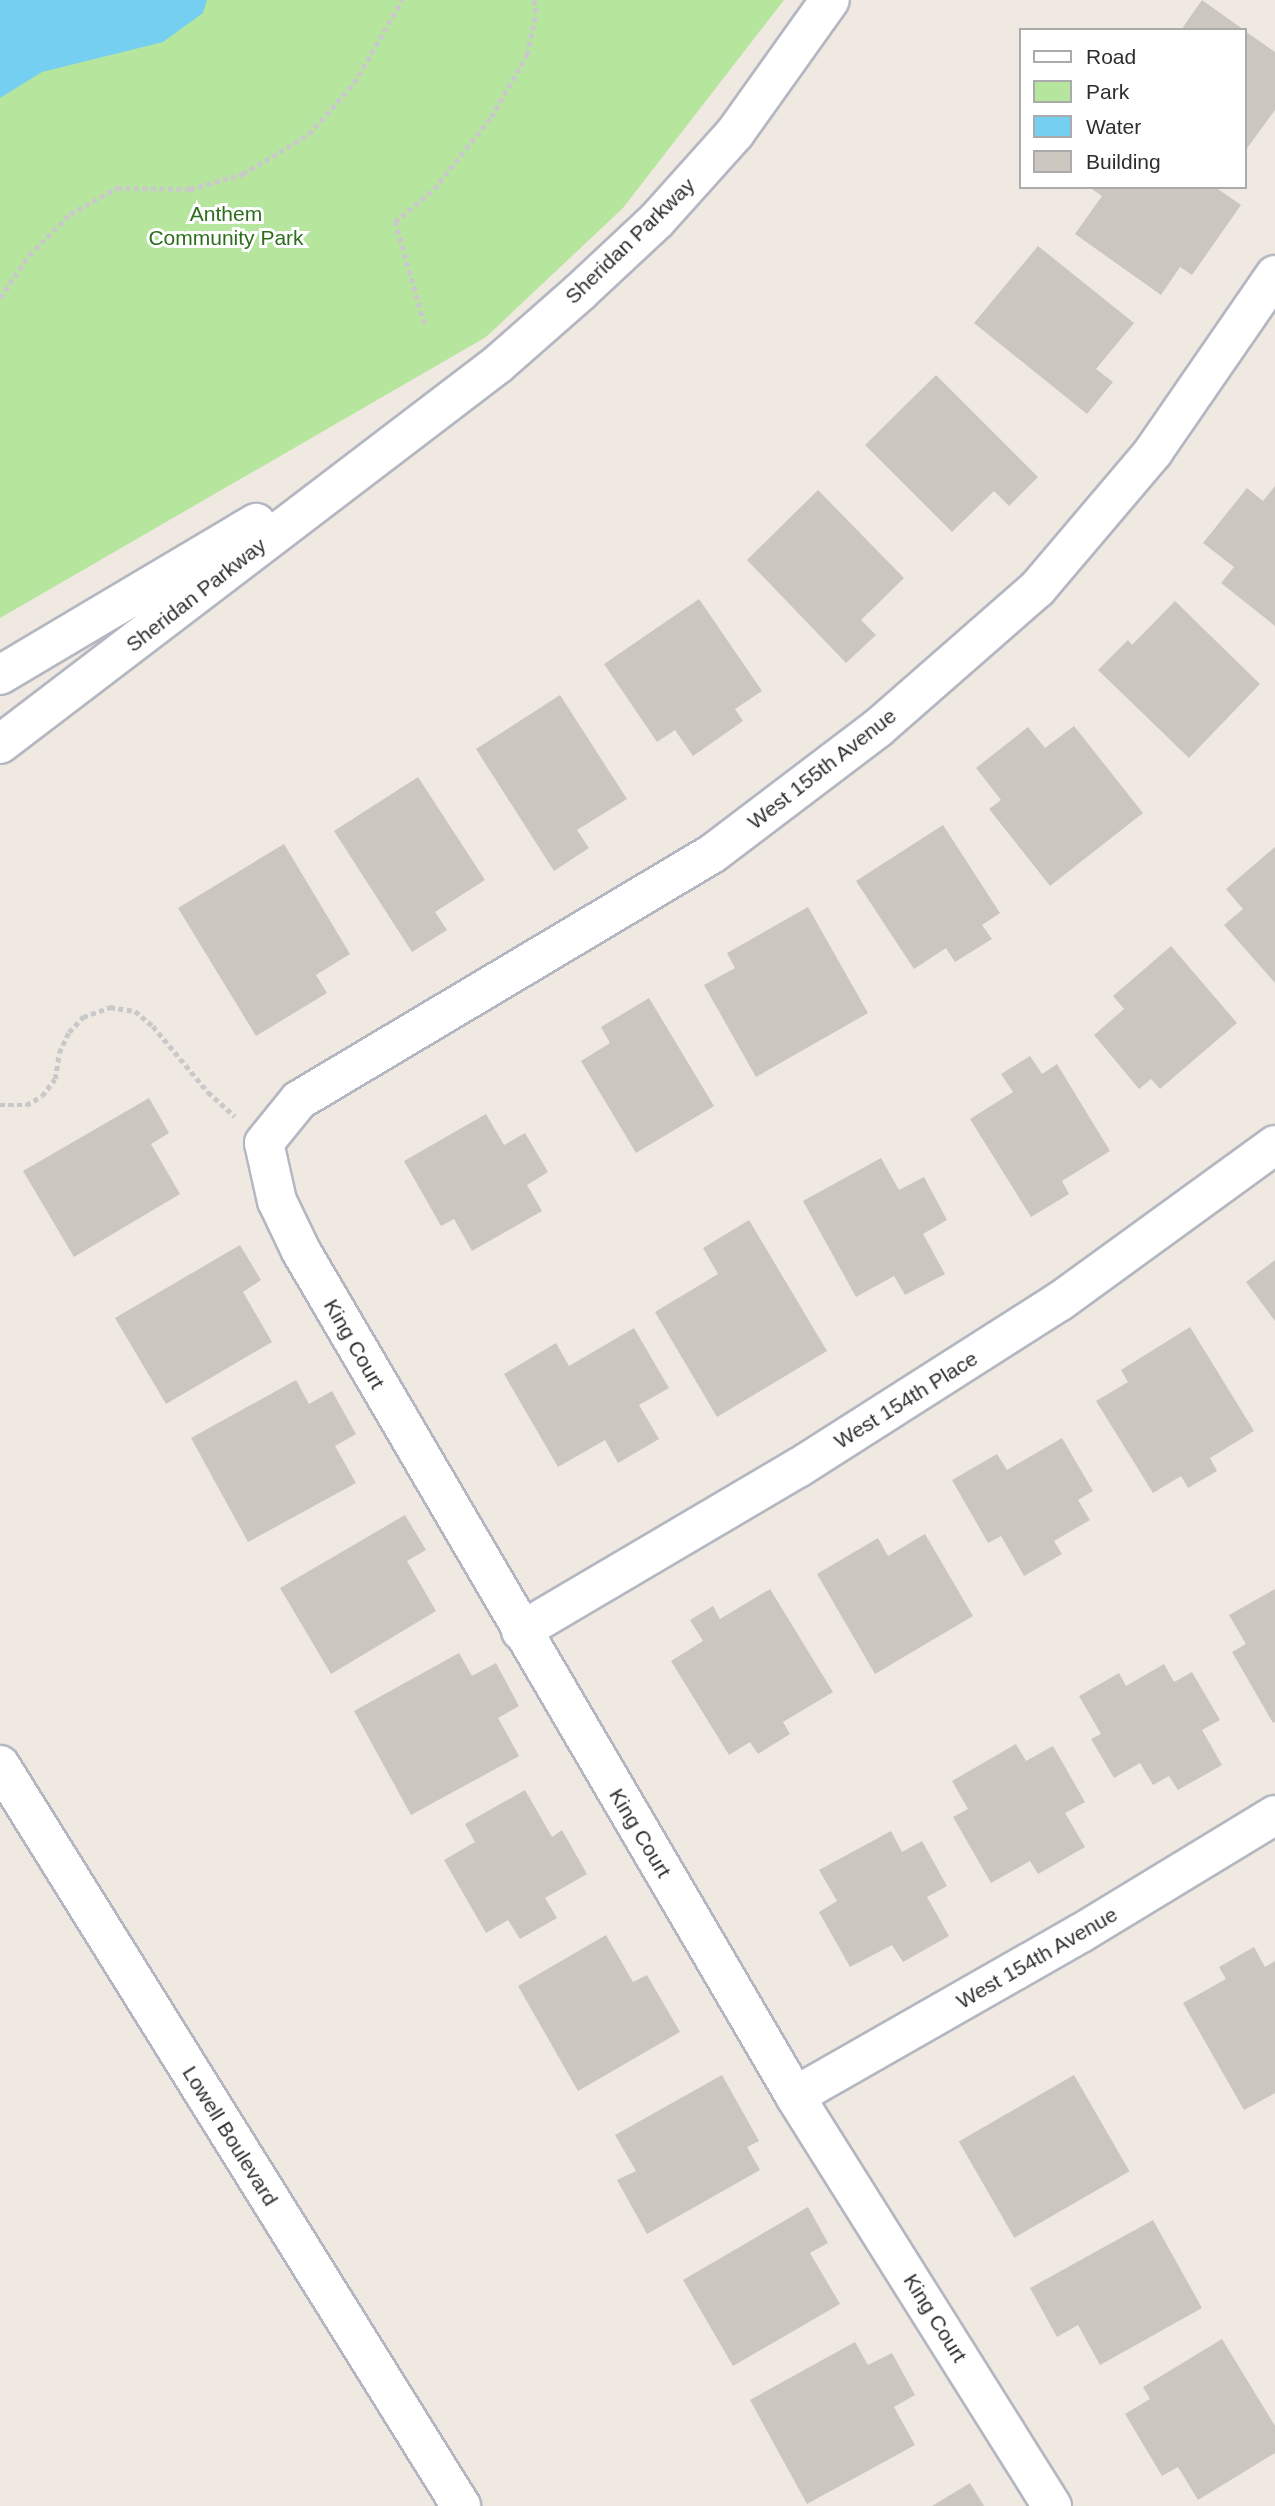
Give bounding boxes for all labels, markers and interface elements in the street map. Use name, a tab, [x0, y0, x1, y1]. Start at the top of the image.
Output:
legend	[1020, 28, 1247, 189]
text: Road	[1086, 45, 1136, 68]
text: Park	[1086, 80, 1129, 103]
text: Water	[1086, 115, 1141, 138]
text: Building	[1086, 150, 1161, 173]
street label: Sheridan Parkway	[560, 173, 700, 309]
park label: Anthem Community Park	[148, 201, 304, 251]
street label: Sheridan Parkway	[121, 533, 271, 657]
street label: West 155th Avenue	[742, 703, 902, 835]
street label: King Court	[318, 1295, 390, 1393]
street label: West 154th Place	[830, 1346, 982, 1454]
street label: King Court	[604, 1784, 676, 1882]
street label: West 154th Avenue	[952, 1901, 1122, 2015]
street label: Lowell Boulevard	[177, 2062, 283, 2210]
street label: King Court	[898, 2269, 972, 2367]

